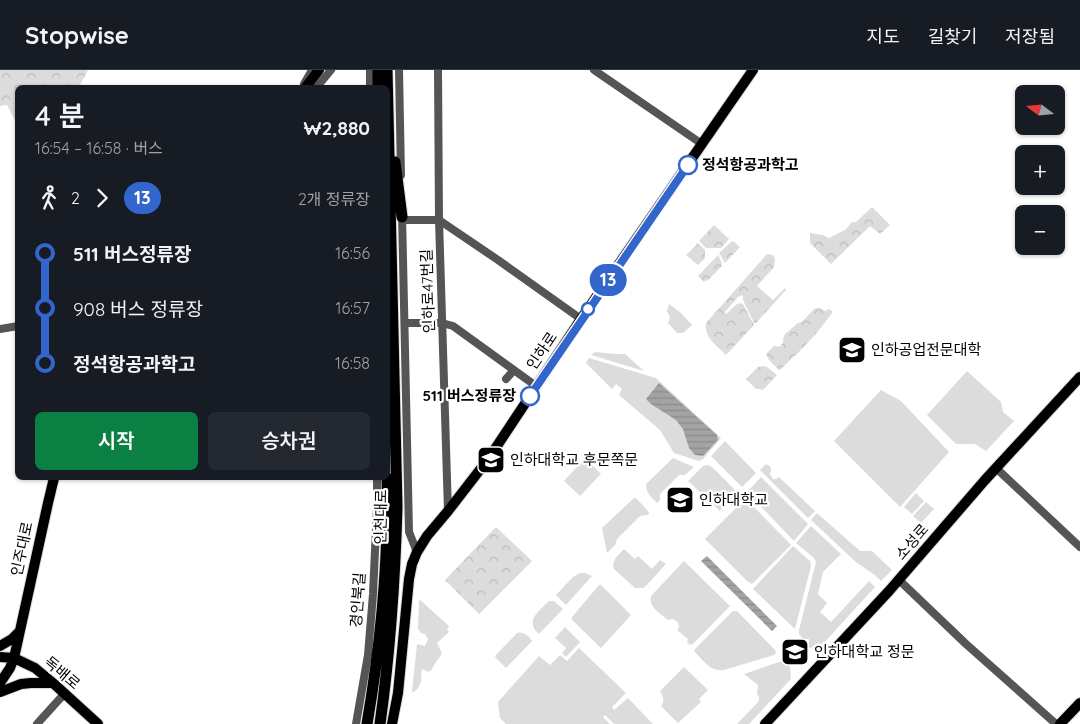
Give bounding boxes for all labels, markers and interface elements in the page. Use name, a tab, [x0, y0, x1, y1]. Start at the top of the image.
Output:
text: Stopwise	[25, 20, 129, 50]
text: 지도	[867, 25, 900, 48]
text: 길찾기	[928, 25, 977, 48]
text: 저장됨	[1005, 25, 1055, 48]
north arrow	[1015, 85, 1065, 135]
map controls	[1015, 85, 1065, 255]
text: 4 분	[35, 98, 84, 133]
text: ₩2,880	[304, 116, 370, 140]
text: 16:54 – 16:58 · 버스	[35, 138, 163, 158]
button: +	[1015, 145, 1065, 195]
marker: 정석항공과학고	[678, 155, 698, 175]
place label: 정석항공과학고	[702, 155, 799, 174]
icon: walk	[35, 184, 63, 212]
icon: forward	[88, 184, 116, 212]
text: 13	[134, 186, 151, 209]
text: 2	[71, 188, 80, 208]
text: 2개 정류장	[298, 189, 370, 209]
button: −	[1015, 205, 1065, 255]
text: 511 버스정류장	[73, 242, 191, 266]
text: 16:56	[335, 243, 370, 263]
street label: 인하로47번길	[417, 249, 438, 333]
line badge: 13	[586, 264, 630, 296]
text: 13	[600, 268, 616, 291]
text: 908 버스 정류장	[73, 297, 203, 321]
text: 16:57	[336, 298, 370, 318]
unlabelled marker	[581, 302, 595, 316]
street label: 인하로	[522, 328, 561, 373]
school or university icon: 인하공업전문대학	[837, 335, 867, 365]
place label: 인하공업전문대학	[871, 340, 982, 359]
text: 정석항공과학고	[73, 352, 195, 376]
text: 16:58	[335, 353, 370, 373]
place label: 511 버스정류장	[422, 386, 516, 405]
marker: 511 버스정류장	[520, 386, 540, 406]
button: 시작	[35, 412, 198, 470]
button: 승차권	[208, 412, 370, 470]
school or university icon: 인하대학교 후문쪽문	[476, 445, 506, 475]
place label: 인하대학교 후문쪽문	[510, 450, 638, 469]
school or university icon: 인하대학교	[665, 485, 695, 515]
street label: 인천대로	[371, 489, 390, 545]
place label: 인하대학교	[699, 490, 768, 509]
street label: 인주대로	[6, 520, 37, 578]
street label: 소성로	[891, 520, 932, 564]
street label: 경인북길	[346, 572, 369, 628]
school or university icon: 인하대학교 정문	[780, 637, 810, 667]
place label: 인하대학교 정문	[814, 642, 915, 661]
street label: 독배로	[40, 652, 84, 693]

